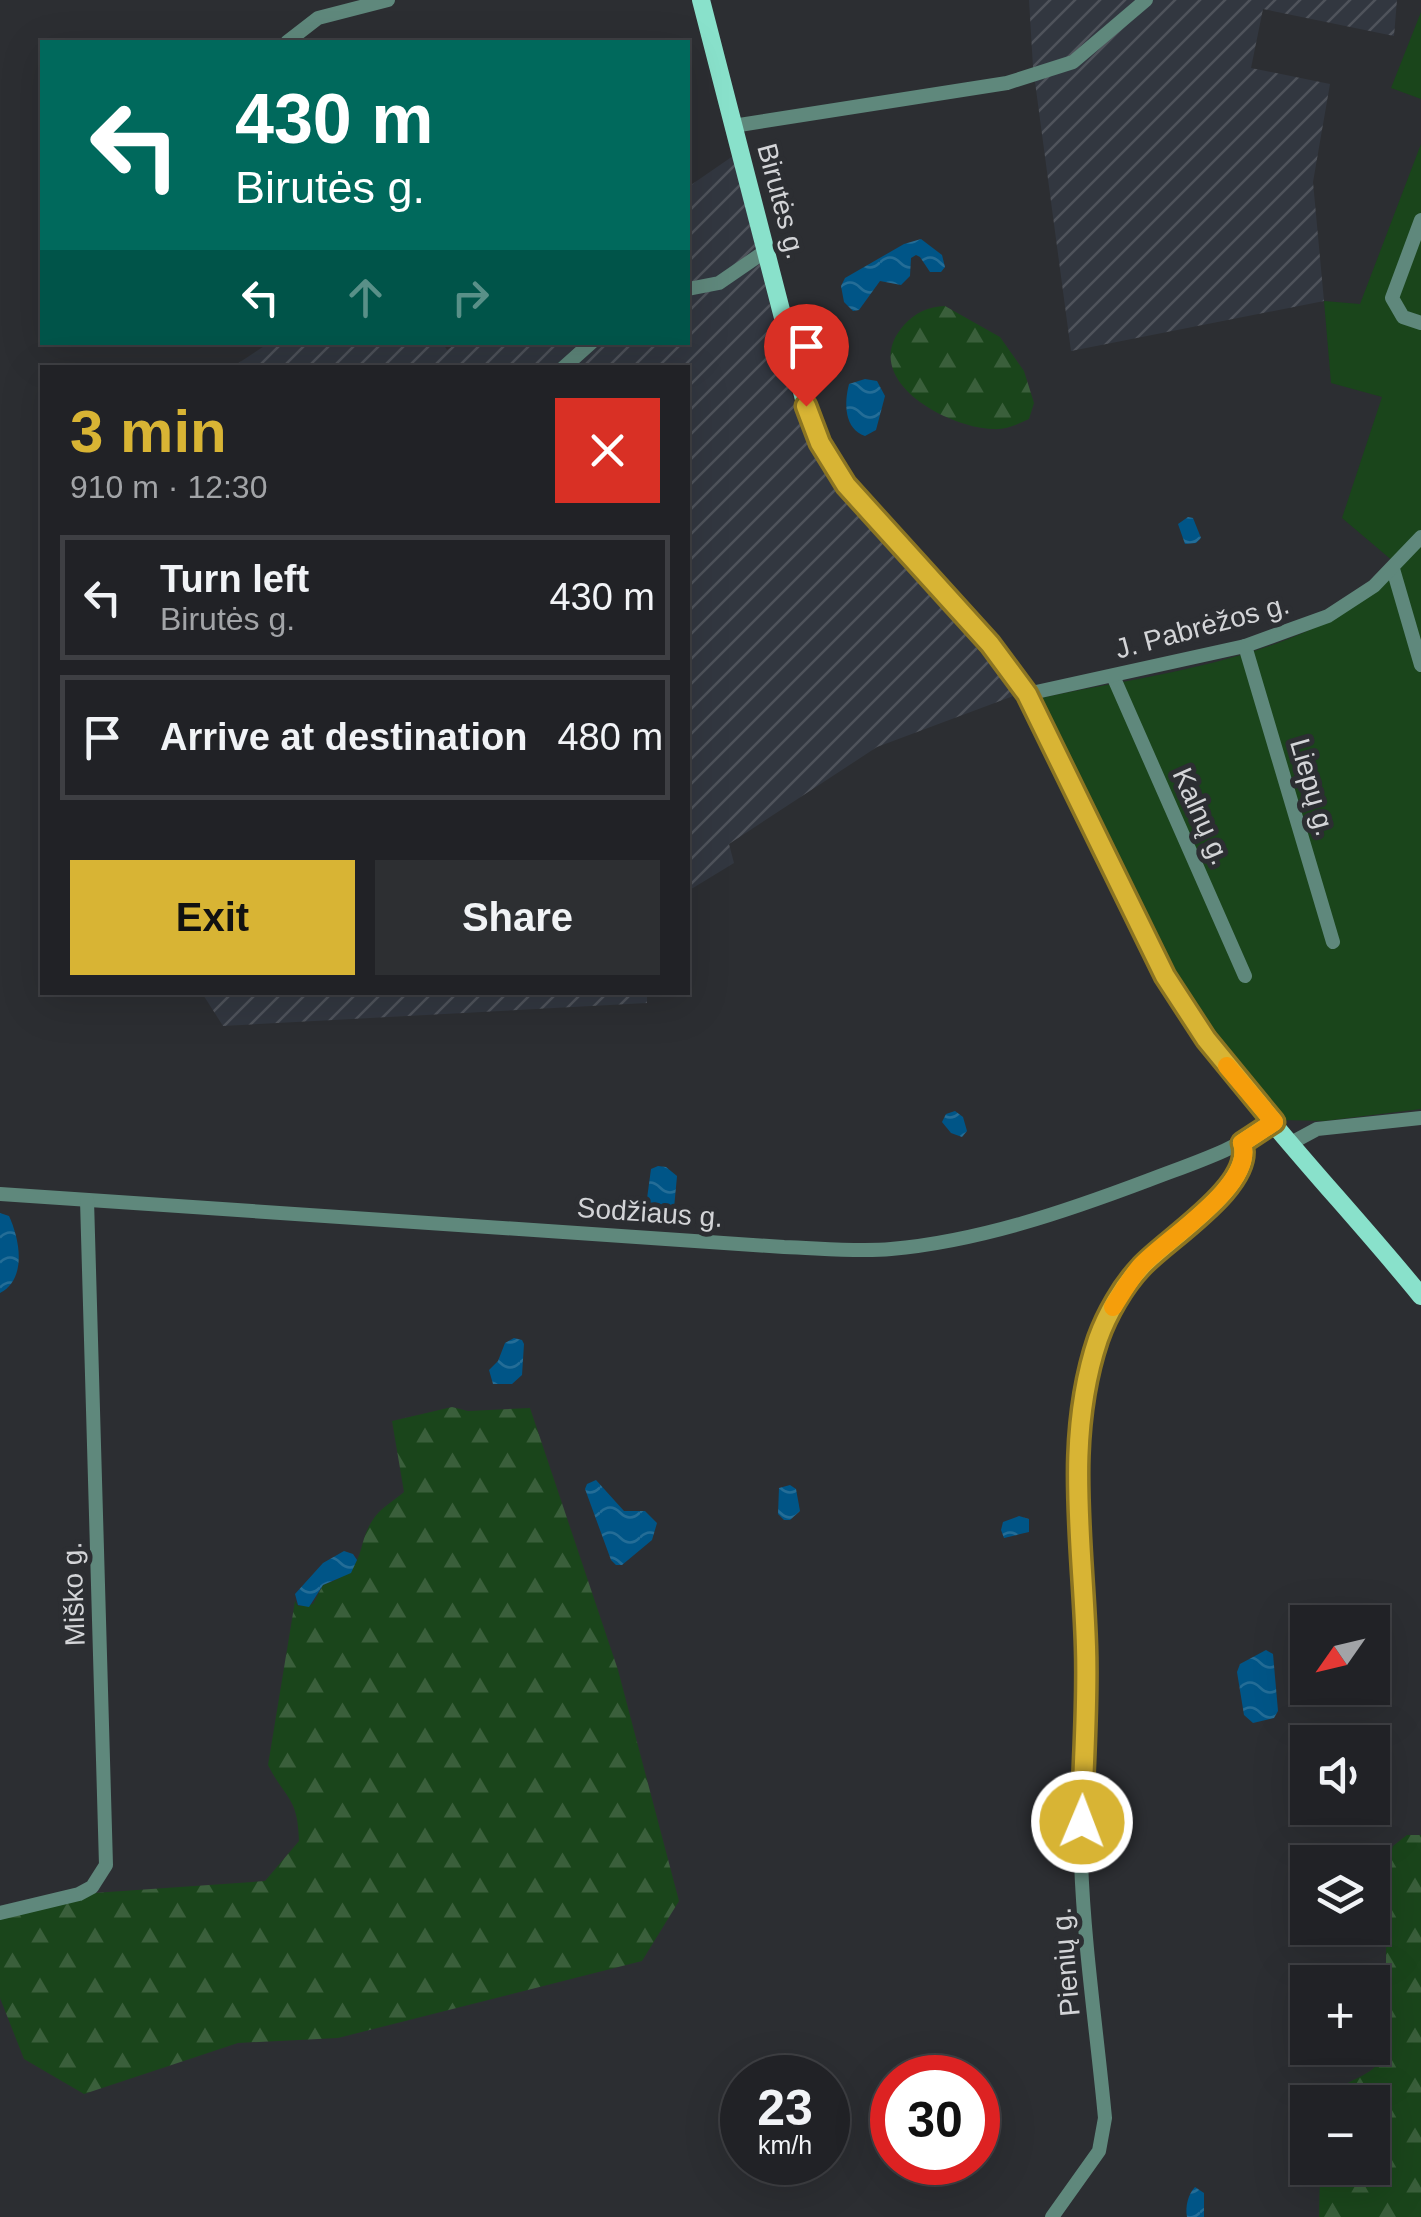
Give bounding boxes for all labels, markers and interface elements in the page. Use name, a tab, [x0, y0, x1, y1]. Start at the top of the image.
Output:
icon: left	[70, 80, 200, 210]
text: 430 m	[235, 80, 433, 158]
street label: Birutės g.	[751, 140, 812, 262]
text: Birutės g.	[235, 162, 425, 213]
icon: left	[233, 270, 288, 325]
icon: ahead	[338, 270, 393, 325]
icon: right	[443, 270, 498, 325]
pin	[764, 304, 849, 407]
icon: arrive	[779, 319, 834, 374]
text: 3 min	[70, 398, 227, 465]
button: close	[555, 398, 660, 503]
text: 910 m · 12:30	[70, 469, 267, 505]
text: Turn left	[160, 558, 309, 600]
icon: left	[75, 570, 130, 625]
text: 430 m	[549, 576, 655, 618]
street label: J. Pabrėžos g.	[1112, 588, 1293, 665]
text: Birutės g.	[160, 601, 295, 637]
icon: arrive	[75, 710, 130, 765]
text: Arrive at destination	[160, 716, 527, 758]
text: 480 m	[557, 716, 663, 758]
street label: Liepų g.	[1284, 735, 1341, 839]
street label: Kalnų g.	[1166, 763, 1237, 869]
button: Exit	[70, 860, 355, 975]
button: Share	[375, 860, 660, 975]
street label: Sodžiaus g.	[576, 1192, 724, 1233]
street label: Miško g.	[56, 1541, 91, 1647]
north arrow	[1290, 1605, 1390, 1705]
map controls	[1290, 1605, 1390, 2185]
button: sound	[1290, 1725, 1390, 1825]
position arrow	[1030, 1770, 1134, 1874]
button: layers	[1290, 1845, 1390, 1945]
street label: Pienių g.	[1045, 1906, 1086, 2018]
button: +	[1290, 1965, 1390, 2065]
speed limit sign: 30	[870, 2055, 1000, 2185]
text: 23	[757, 2080, 813, 2136]
button: −	[1290, 2085, 1390, 2185]
text: km/h	[758, 2131, 812, 2159]

